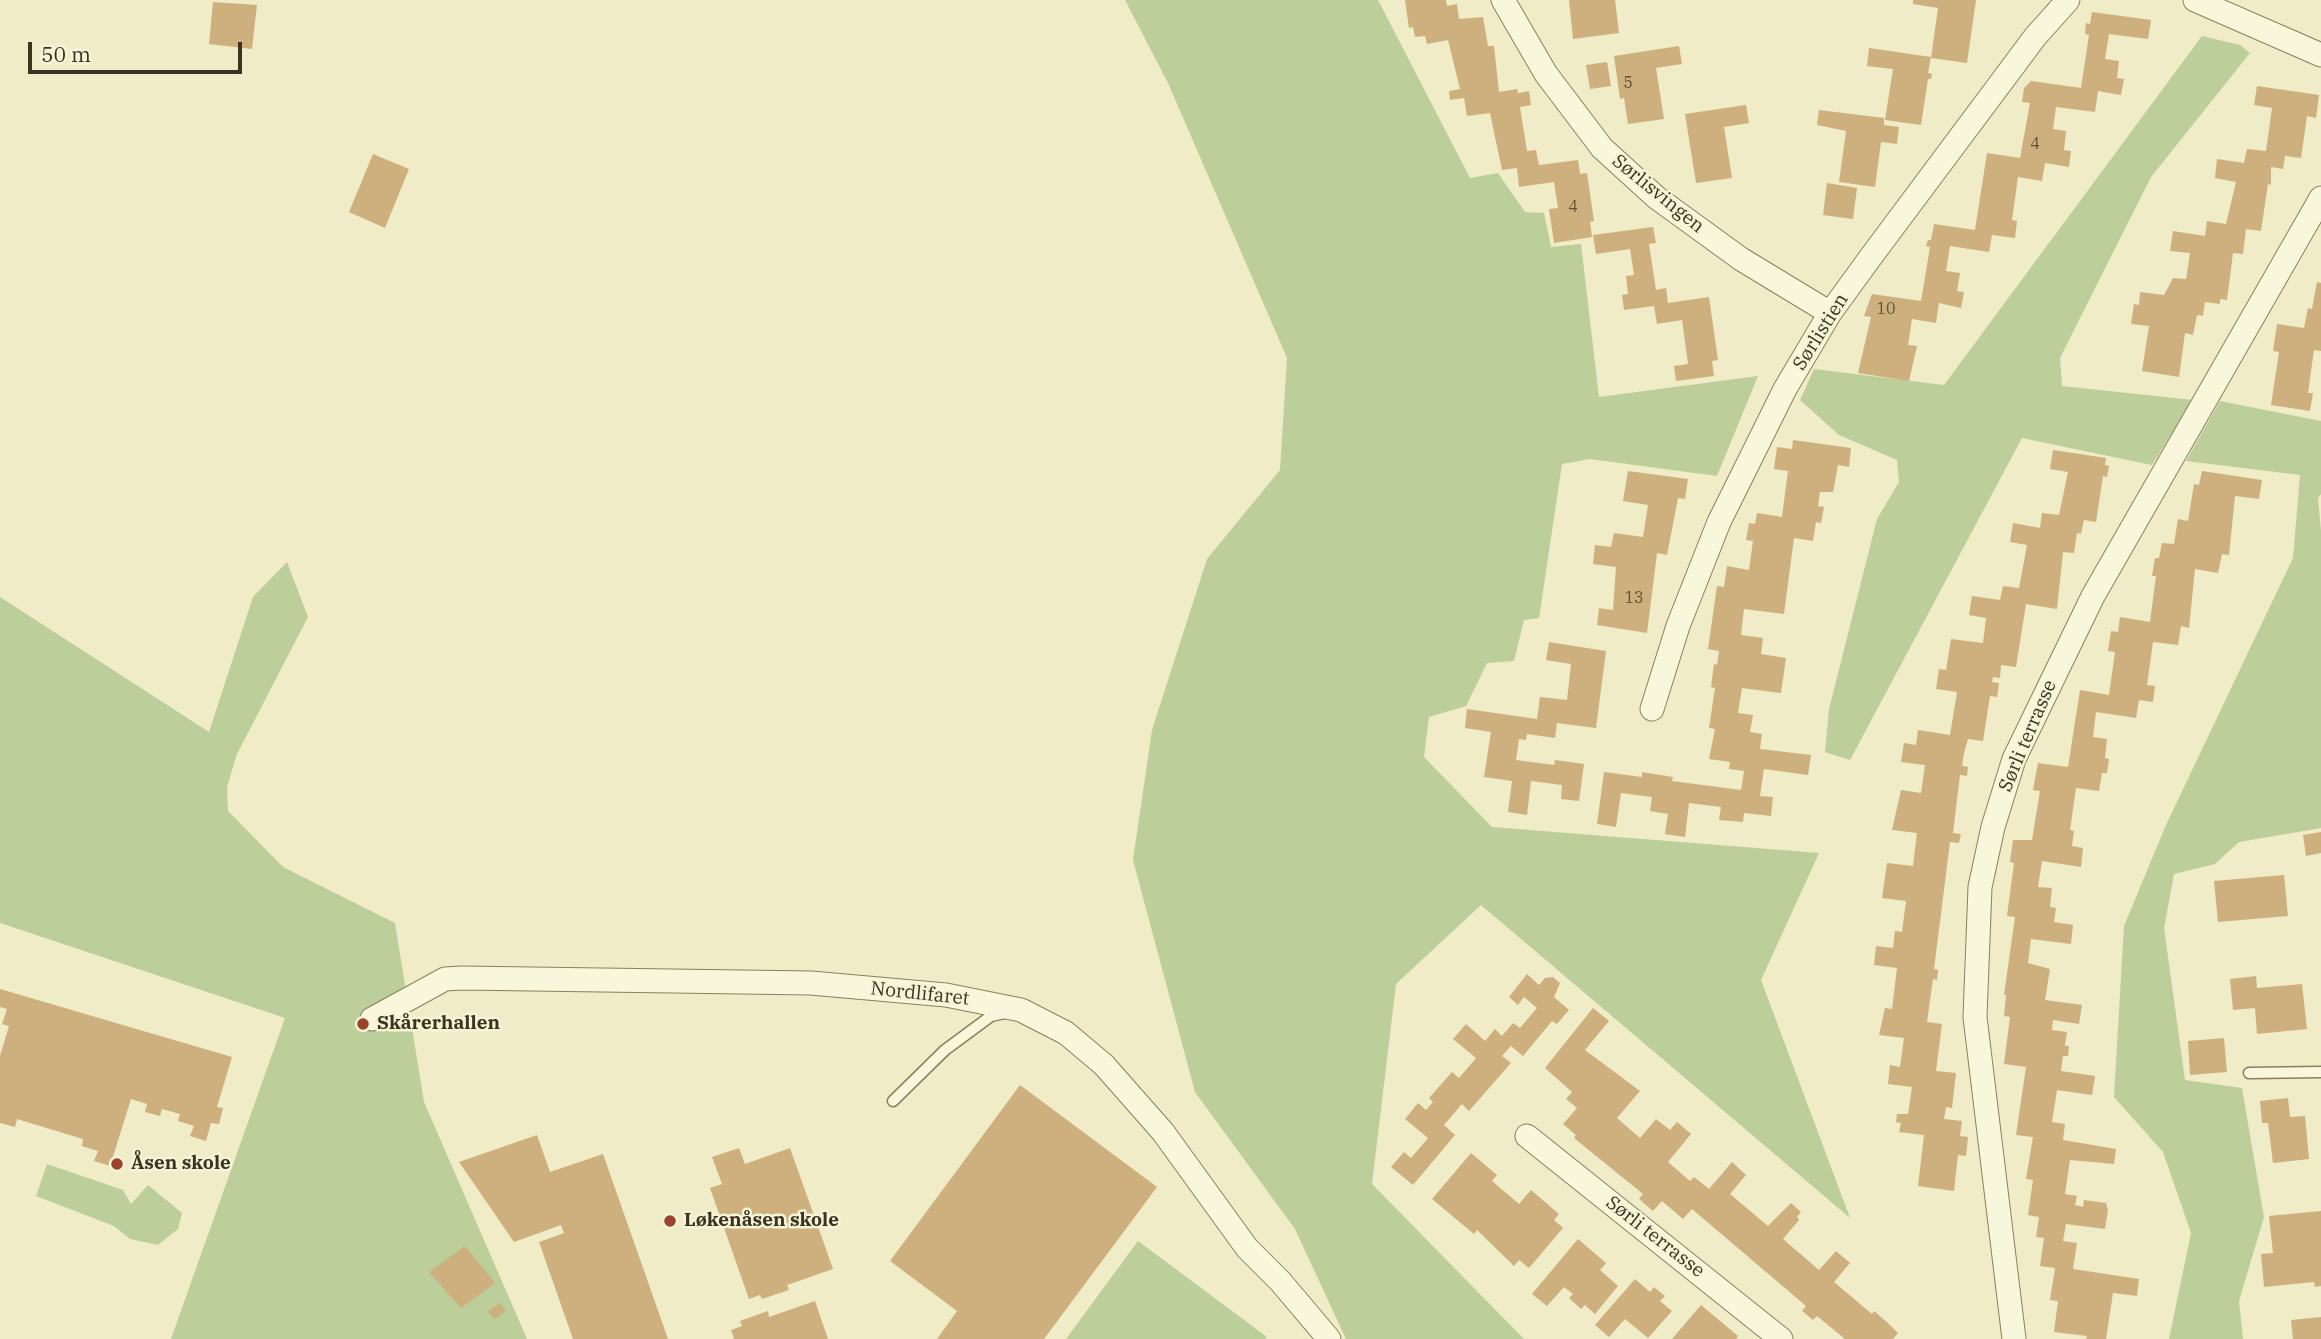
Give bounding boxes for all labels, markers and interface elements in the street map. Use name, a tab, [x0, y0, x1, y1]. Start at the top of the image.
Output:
scale bar	[32, 28, 245, 72]
text: 50 m	[41, 40, 91, 68]
house number: 5	[1623, 73, 1633, 93]
house number: 4	[2030, 134, 2040, 154]
street label: Sørlisvingen	[1607, 150, 1709, 238]
house number: 4	[1568, 197, 1578, 217]
street label: Sørlistien	[1789, 289, 1853, 375]
house number: 10	[1876, 299, 1896, 319]
house number: 13	[1624, 588, 1644, 608]
street label: Sørli terrasse	[1994, 677, 2062, 795]
street label: Nordlifaret	[869, 977, 971, 1011]
place label: Skårerhallen	[377, 1013, 500, 1035]
marker: Skårerhallen	[355, 1016, 371, 1032]
place label: Åsen skole	[131, 1153, 231, 1175]
marker: Åsen skole	[109, 1156, 125, 1172]
street label: Sørli terrasse	[1601, 1191, 1709, 1283]
place label: Løkenåsen skole	[684, 1210, 839, 1232]
marker: Løkenåsen skole	[662, 1213, 678, 1229]

